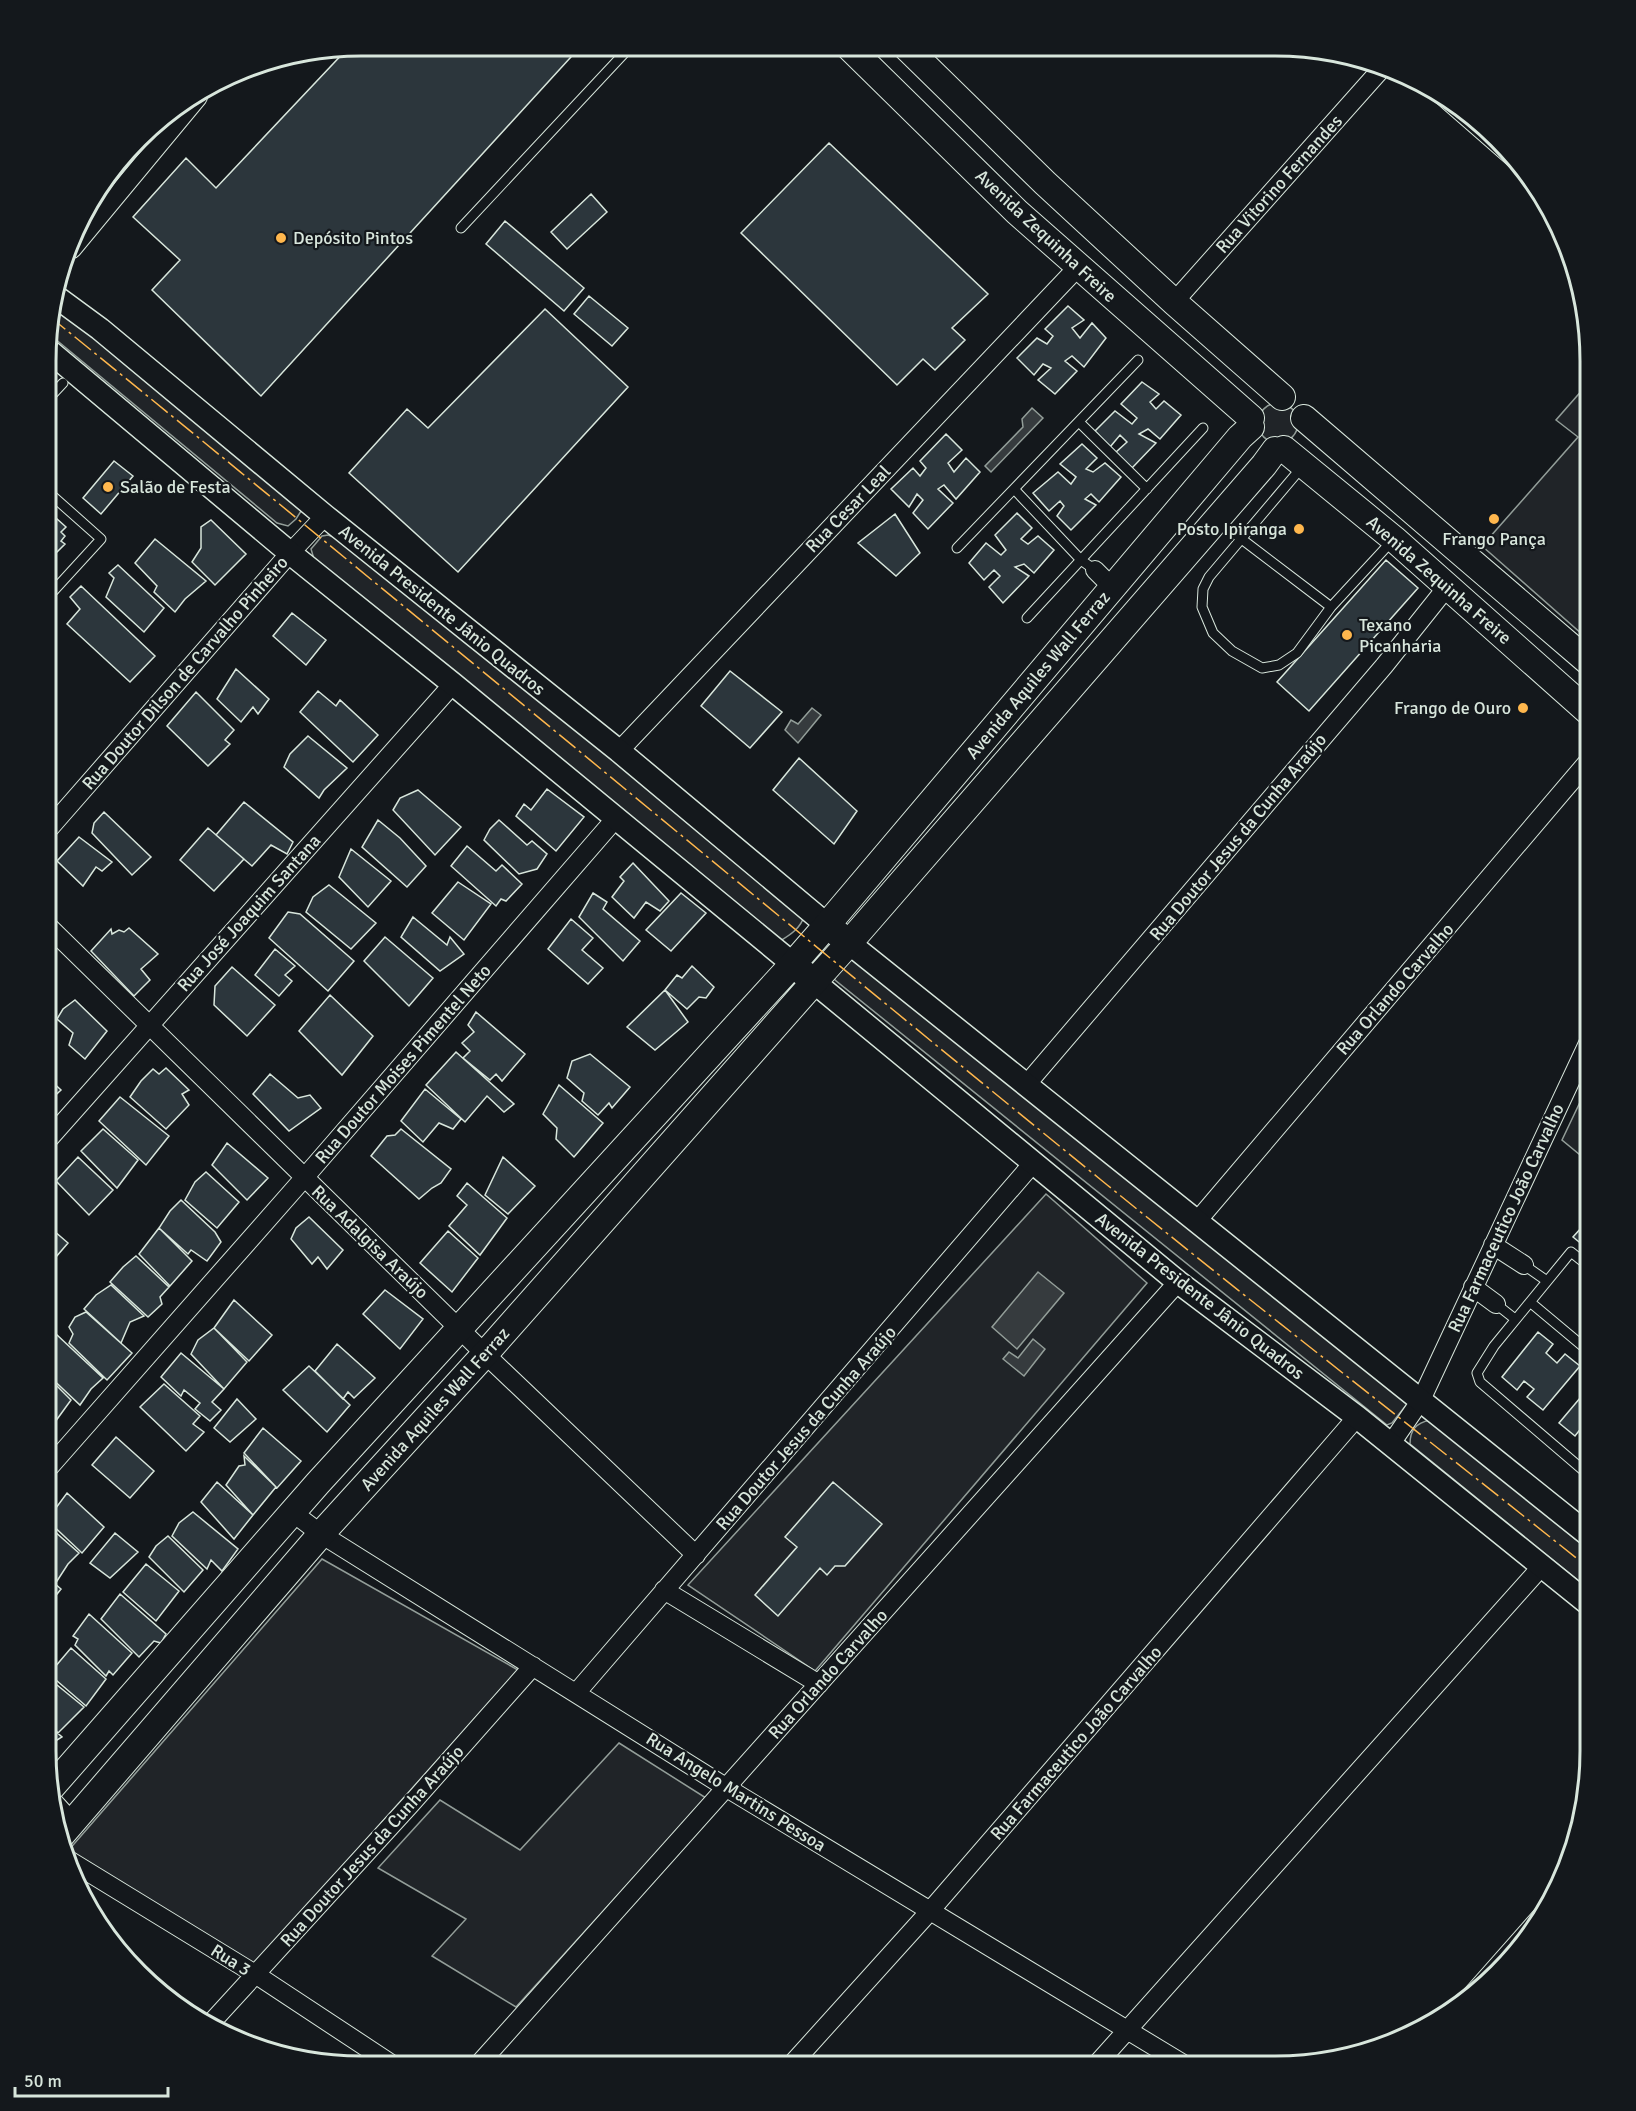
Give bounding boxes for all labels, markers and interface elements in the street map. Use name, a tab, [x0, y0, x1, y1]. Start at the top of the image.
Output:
street label: Rua Vitorino Fernandes	[1211, 110, 1347, 258]
street label: Avenida Zequinha Freire	[971, 165, 1121, 307]
place label: Depósito Pintos	[293, 227, 413, 249]
marker: Depósito Pintos	[274, 231, 288, 245]
street label: Rua Cesar Leal	[801, 461, 895, 557]
place label: Salão de Festa	[120, 476, 231, 498]
marker: Salão de Festa	[101, 480, 115, 494]
street label: Avenida Zequinha Freire	[1362, 511, 1516, 649]
marker: Frango Pança	[1487, 512, 1501, 526]
place label: Posto Ipiranga	[1177, 518, 1287, 540]
street label: Avenida Presidente Jânio Quadros	[334, 520, 550, 700]
marker: Posto Ipiranga	[1292, 522, 1306, 536]
place label: Frango Pança	[1442, 528, 1546, 550]
street label: Rua Doutor Dilson de Carvalho Pinheiro	[77, 552, 293, 794]
street label: Avenida Aquiles Wall Ferraz	[961, 587, 1115, 763]
place label: Texano Picanharia	[1359, 614, 1441, 657]
marker: Texano Picanharia	[1340, 628, 1354, 642]
place label: Frango de Ouro	[1394, 697, 1511, 719]
marker: Frango de Ouro	[1516, 701, 1530, 715]
street label: Rua Doutor Jesus da Cunha Araújo	[1145, 729, 1331, 945]
street label: Rua José Joaquim Santana	[173, 830, 325, 996]
street label: Rua Orlando Carvalho	[1332, 918, 1458, 1060]
street label: Rua Doutor Moises Pimentel Neto	[310, 960, 496, 1168]
street label: Rua Farmaceutico João Carvalho	[1443, 1100, 1569, 1336]
street label: Rua Adalgisa Araújo	[307, 1181, 433, 1303]
street label: Avenida Presidente Jânio Quadros	[1091, 1208, 1309, 1384]
street label: Rua Doutor Jesus da Cunha Araújo	[711, 1321, 901, 1535]
street label: Avenida Aquiles Wall Ferraz	[356, 1323, 514, 1495]
street label: Rua Orlando Carvalho	[764, 1604, 892, 1744]
street label: Rua Farmaceutico João Carvalho	[986, 1641, 1166, 1845]
street label: Rua Angelo Martins Pessoa	[642, 1728, 830, 1856]
street label: Rua Doutor Jesus da Cunha Araújo	[276, 1741, 468, 1951]
street label: Rua 3	[207, 1939, 255, 1981]
scale bar	[15, 2060, 168, 2098]
text: 50 m	[24, 2070, 62, 2092]

